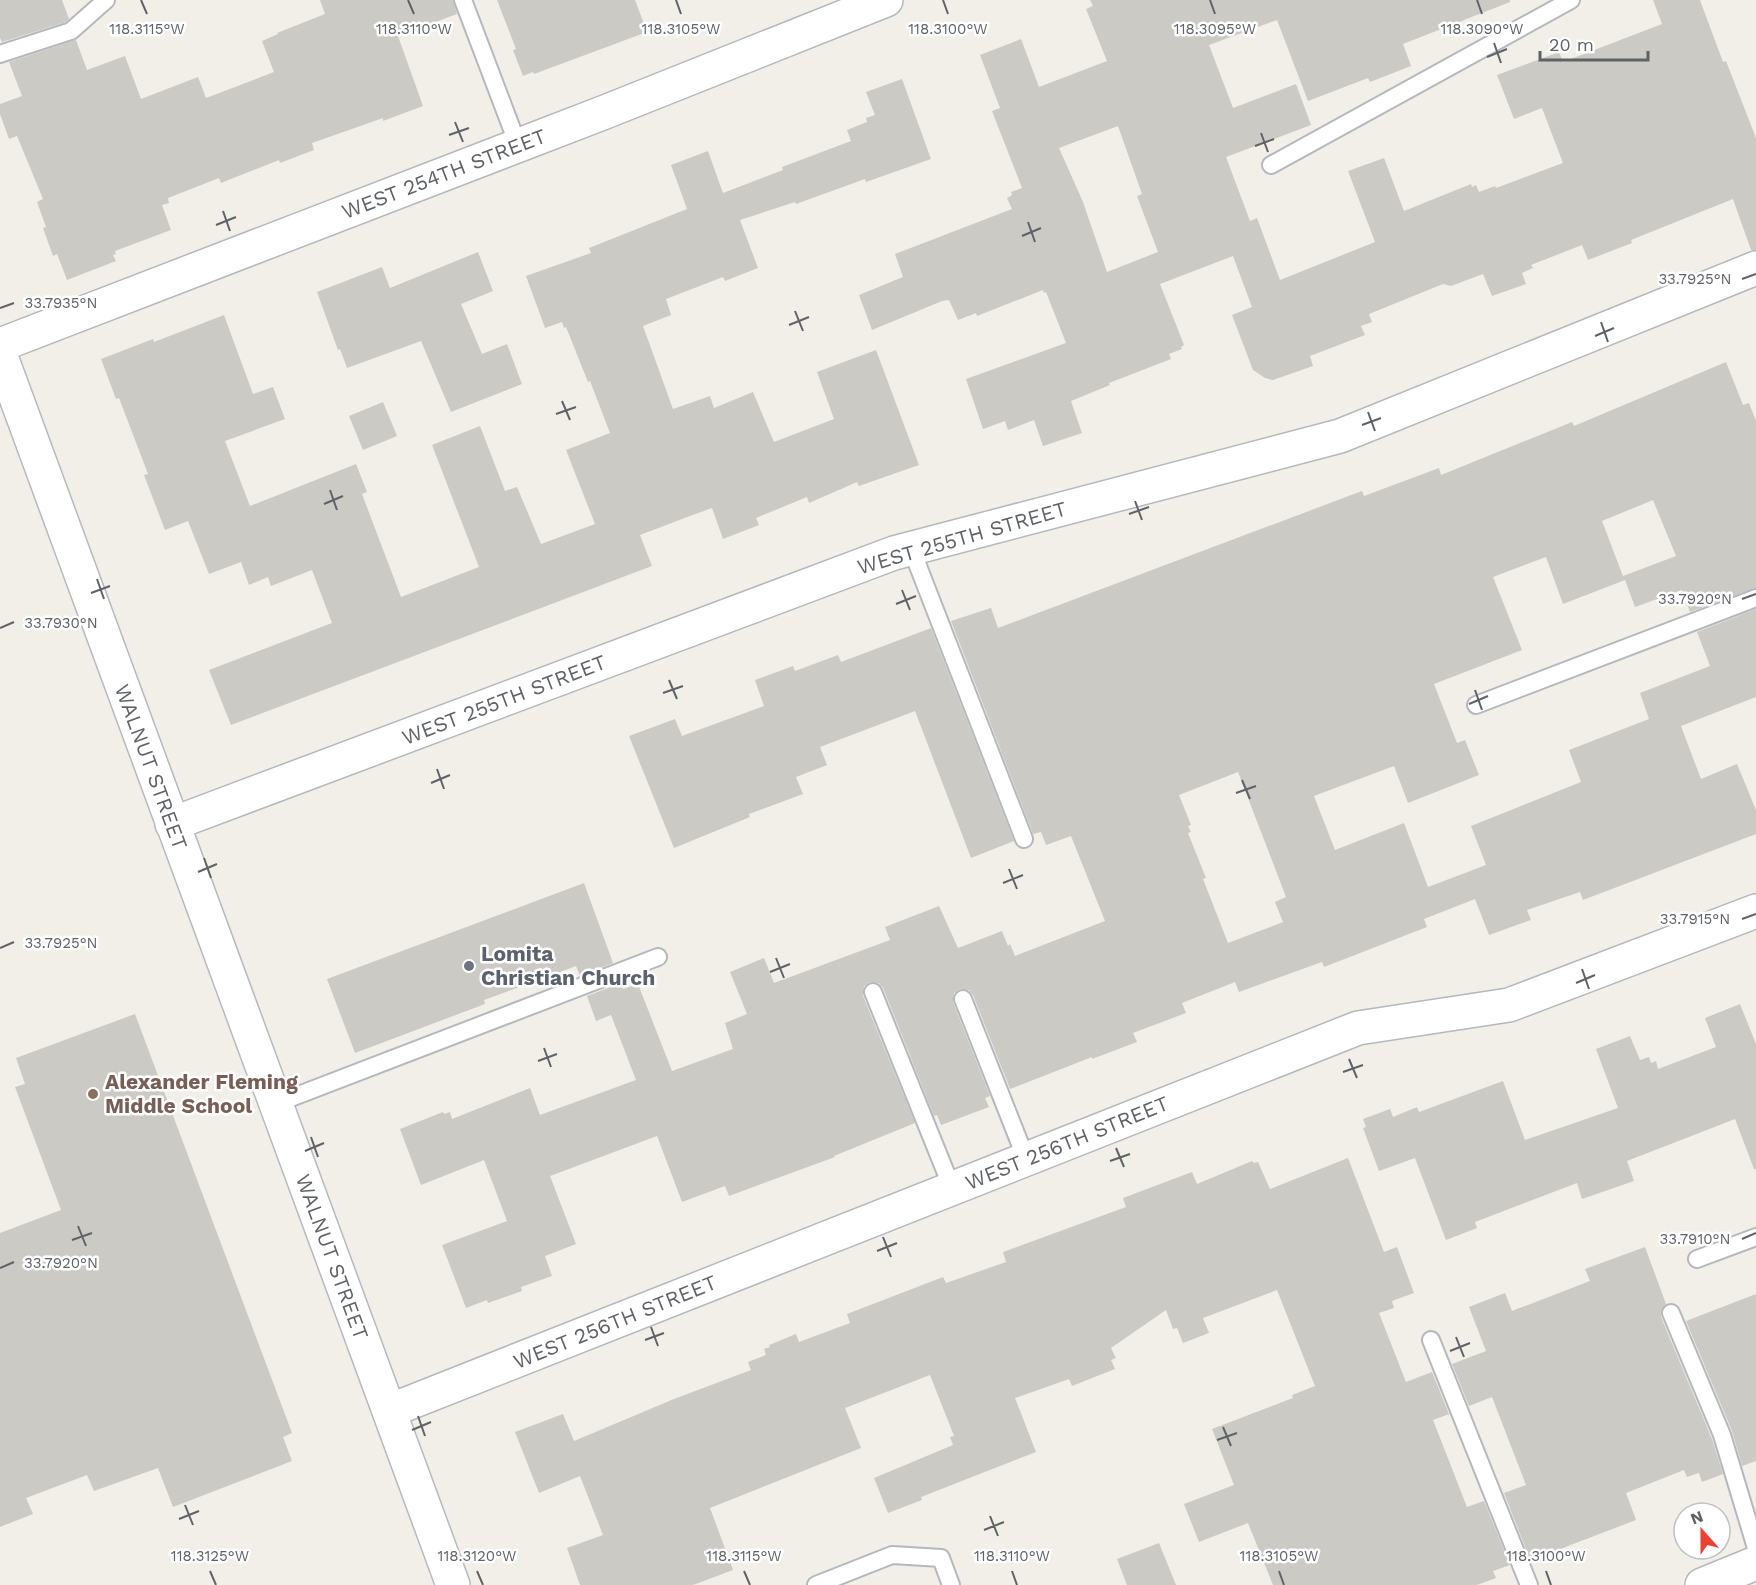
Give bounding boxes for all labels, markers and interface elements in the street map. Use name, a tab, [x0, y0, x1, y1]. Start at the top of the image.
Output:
text: 118.3115°W	[109, 20, 185, 38]
text: 118.3110°W	[376, 20, 452, 38]
text: 118.3105°W	[642, 20, 720, 38]
text: 118.3100°W	[908, 20, 988, 38]
text: 118.3095°W	[1174, 20, 1256, 38]
text: 118.3090°W	[1441, 20, 1523, 38]
scale bar	[1540, 24, 1648, 62]
text: 20 m	[1549, 34, 1594, 55]
street label: WEST 254TH STREET	[338, 123, 550, 224]
text: 33.7925°N	[1658, 270, 1732, 288]
text: 33.7935°N	[25, 294, 97, 312]
street label: WEST 255TH STREET	[854, 496, 1070, 579]
text: 33.7920°N	[1658, 590, 1732, 608]
text: 33.7930°N	[24, 614, 98, 632]
street label: WEST 255TH STREET	[398, 649, 610, 750]
street label: WALNUT STREET	[110, 681, 193, 853]
text: 33.7915°N	[1660, 910, 1730, 928]
text: 33.7925°N	[24, 934, 98, 952]
place label: Lomita Christian Church	[481, 941, 655, 990]
marker: Lomita Christian Church	[462, 959, 476, 973]
place label: Alexander Fleming Middle School	[105, 1069, 298, 1118]
marker: Alexander Fleming Middle School	[86, 1087, 100, 1101]
street label: WEST 256TH STREET	[961, 1090, 1172, 1195]
street label: WALNUT STREET	[291, 1171, 374, 1343]
text: 33.7910°N	[1660, 1230, 1730, 1248]
text: 33.7920°N	[24, 1254, 98, 1272]
street label: WEST 256TH STREET	[509, 1269, 720, 1374]
north arrow	[1672, 1501, 1732, 1561]
text: N	[1688, 1506, 1706, 1528]
text: 118.3125°W	[171, 1547, 249, 1565]
text: 118.3120°W	[438, 1547, 516, 1565]
text: 118.3115°W	[706, 1547, 782, 1565]
text: 118.3110°W	[974, 1547, 1050, 1565]
text: 118.3105°W	[1240, 1547, 1318, 1565]
text: 118.3100°W	[1506, 1547, 1586, 1565]

